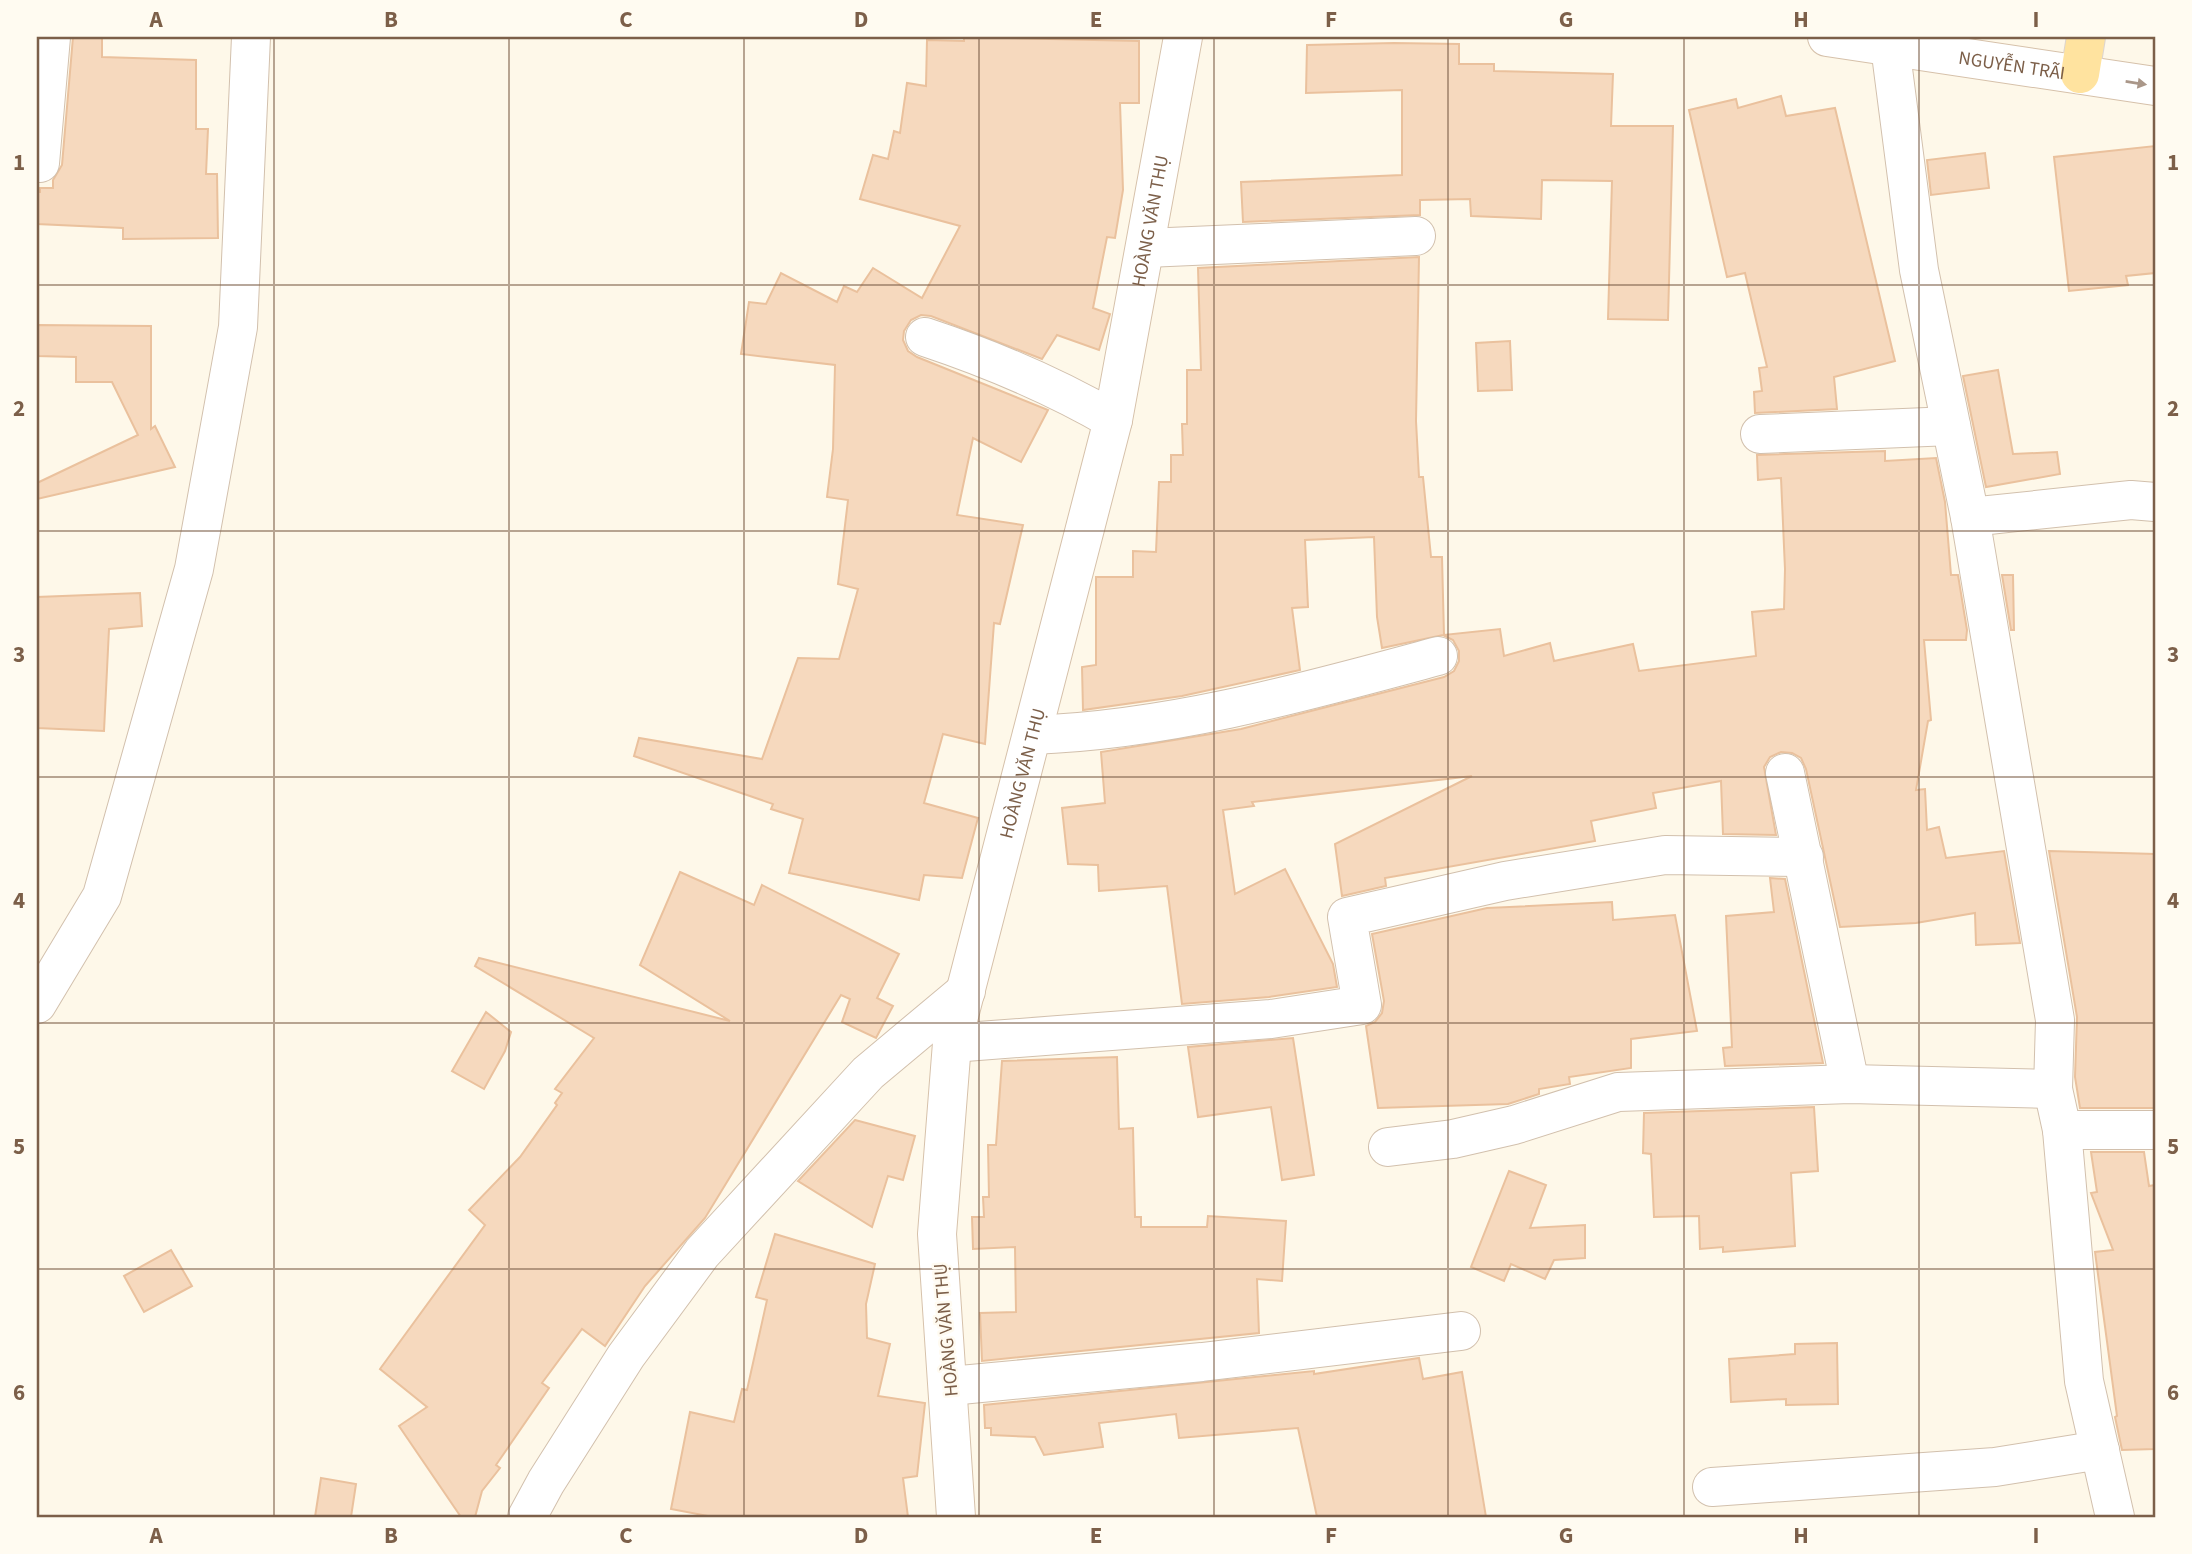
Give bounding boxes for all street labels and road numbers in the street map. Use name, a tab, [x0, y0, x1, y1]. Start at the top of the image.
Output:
street label: NGUYỄN TRÃI	[1957, 45, 2067, 87]
street label: HOÀNG VĂN THỤ	[1126, 153, 1176, 290]
street label: HOÀNG VĂN THỤ	[993, 705, 1053, 842]
street label: HOÀNG VĂN THỤ	[927, 1262, 966, 1398]

